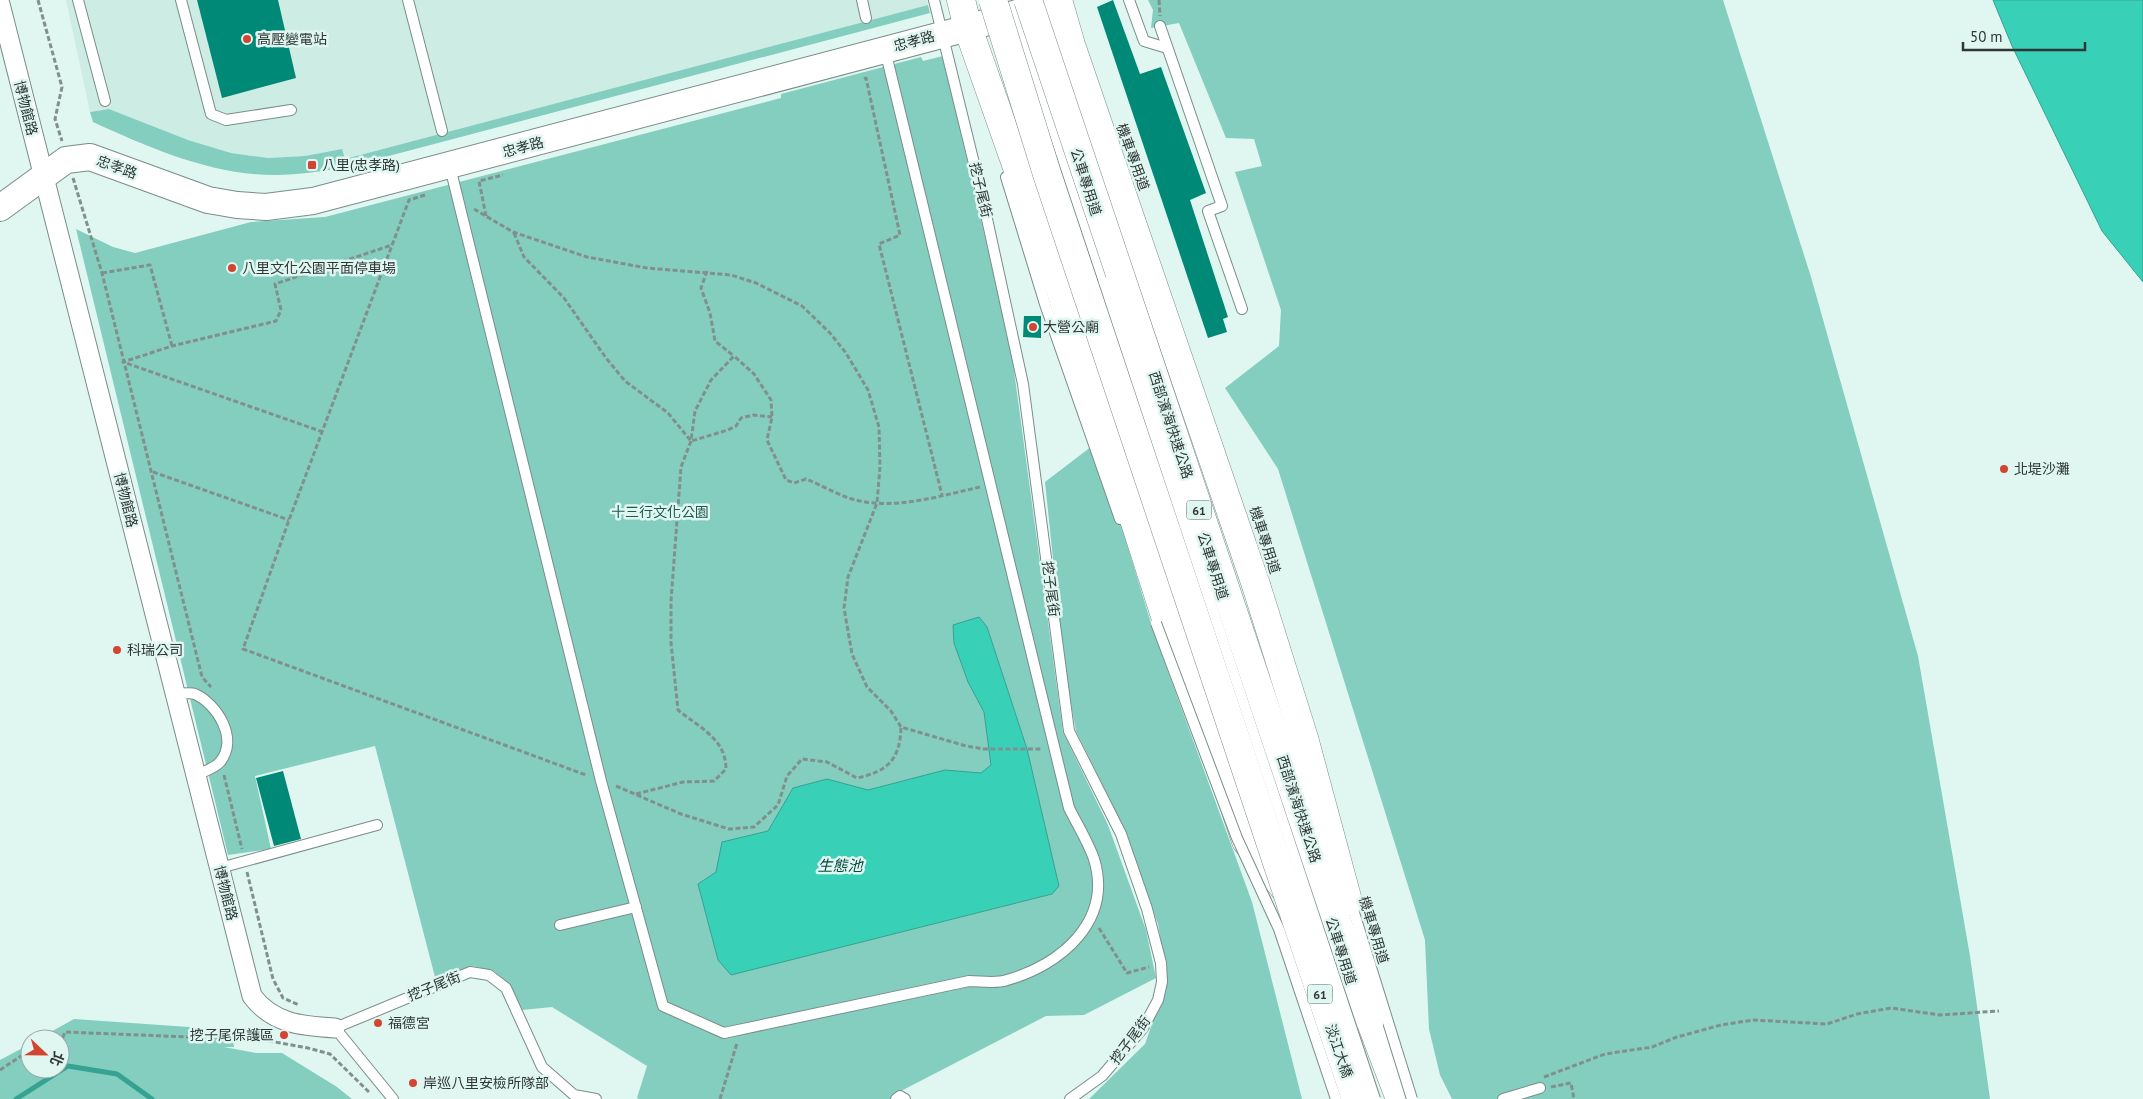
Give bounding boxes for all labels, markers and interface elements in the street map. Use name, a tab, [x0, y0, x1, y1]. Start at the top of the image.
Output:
scale bar	[1963, 20, 2086, 52]
street label: 忠孝路	[891, 27, 937, 55]
text: 50 m	[1970, 27, 2003, 46]
place label: 高壓變電站	[257, 30, 327, 48]
marker: 高壓變電站	[241, 33, 253, 45]
street label: 博物館路	[10, 79, 42, 137]
street label: 機車專用道	[1113, 121, 1153, 193]
street label: 忠孝路	[500, 133, 546, 161]
street label: 公車專用道	[1067, 146, 1105, 218]
street label: 忠孝路	[94, 151, 140, 183]
place label: 八里(忠孝路)	[322, 156, 400, 174]
marker: 八里(忠孝路)	[306, 159, 318, 171]
street label: 挖子尾街	[966, 161, 996, 219]
place label: 八里文化公園平面停車場	[242, 259, 396, 277]
marker: 八里文化公園平面停車場	[226, 262, 238, 274]
place label: 大營公廟	[1043, 318, 1099, 336]
marker: 大營公廟	[1027, 321, 1039, 333]
street label: 西部濱海快速公路	[1145, 369, 1197, 481]
place label: 北堤沙灘	[2014, 460, 2070, 478]
marker: 北堤沙灘	[1998, 463, 2010, 475]
street label: 博物館路	[110, 471, 142, 529]
road number: 61	[1186, 500, 1212, 520]
park label: 十三行文化公園	[611, 503, 709, 521]
street label: 機車專用道	[1246, 504, 1284, 576]
street label: 公車專用道	[1194, 530, 1232, 602]
street label: 挖子尾街	[1039, 560, 1063, 618]
place label: 科瑞公司	[127, 641, 183, 659]
marker: 科瑞公司	[111, 644, 123, 656]
street label: 西部濱海快速公路	[1273, 753, 1325, 865]
water label: 生態池	[817, 856, 864, 875]
street label: 博物館路	[210, 864, 242, 922]
street label: 機車專用道	[1355, 894, 1393, 966]
street label: 公車專用道	[1322, 915, 1360, 987]
street label: 挖子尾街	[405, 967, 463, 1005]
road number: 61	[1308, 984, 1332, 1004]
street label: 挖子尾街	[1106, 1012, 1154, 1068]
place label: 福德宮	[388, 1014, 430, 1032]
marker: 福德宮	[372, 1017, 384, 1029]
street label: 淡江大橋	[1321, 1022, 1357, 1080]
place label: 挖子尾保護區	[190, 1026, 274, 1044]
north arrow	[20, 1029, 70, 1079]
marker: 挖子尾保護區	[278, 1029, 290, 1041]
text: 北	[46, 1049, 68, 1069]
place label: 岸巡八里安檢所隊部	[423, 1074, 549, 1092]
marker: 岸巡八里安檢所隊部	[407, 1077, 419, 1089]

